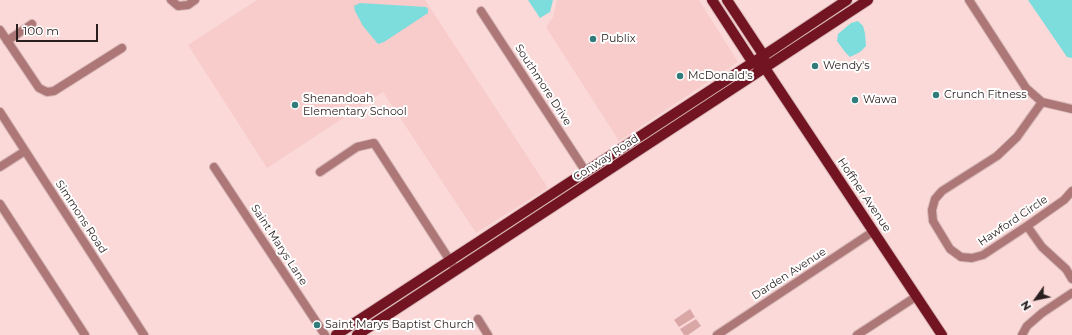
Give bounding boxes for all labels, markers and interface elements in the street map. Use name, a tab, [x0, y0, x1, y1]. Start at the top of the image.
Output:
scale bar	[18, 16, 100, 42]
text: 100 m	[23, 23, 59, 38]
place label: Publix	[601, 32, 636, 46]
marker: Publix	[588, 34, 598, 44]
street label: Southmore Drive	[512, 42, 574, 128]
place label: Wendy's	[823, 59, 870, 73]
marker: Wendy's	[810, 61, 820, 71]
place label: McDonald's	[688, 69, 753, 83]
marker: McDonald's	[675, 71, 685, 81]
place label: Crunch Fitness	[944, 88, 1027, 102]
marker: Crunch Fitness	[931, 90, 941, 100]
place label: Shenandoah Elementary School	[303, 92, 407, 118]
place label: Wawa	[863, 93, 897, 107]
marker: Wawa	[850, 95, 860, 105]
marker: Shenandoah Elementary School	[290, 100, 300, 110]
street label: Conway Road	[571, 132, 641, 184]
street label: Hoffner Avenue	[834, 156, 894, 234]
street label: Simmons Road	[52, 178, 110, 256]
street label: Hawford Circle	[976, 193, 1050, 249]
street label: Saint Marys Lane	[248, 202, 310, 288]
street label: Darden Avenue	[749, 245, 829, 303]
north arrow	[1016, 279, 1056, 319]
text: N	[1018, 298, 1034, 313]
place label: Saint Marys Baptist Church	[325, 318, 474, 332]
marker: Saint Marys Baptist Church	[312, 320, 322, 330]

